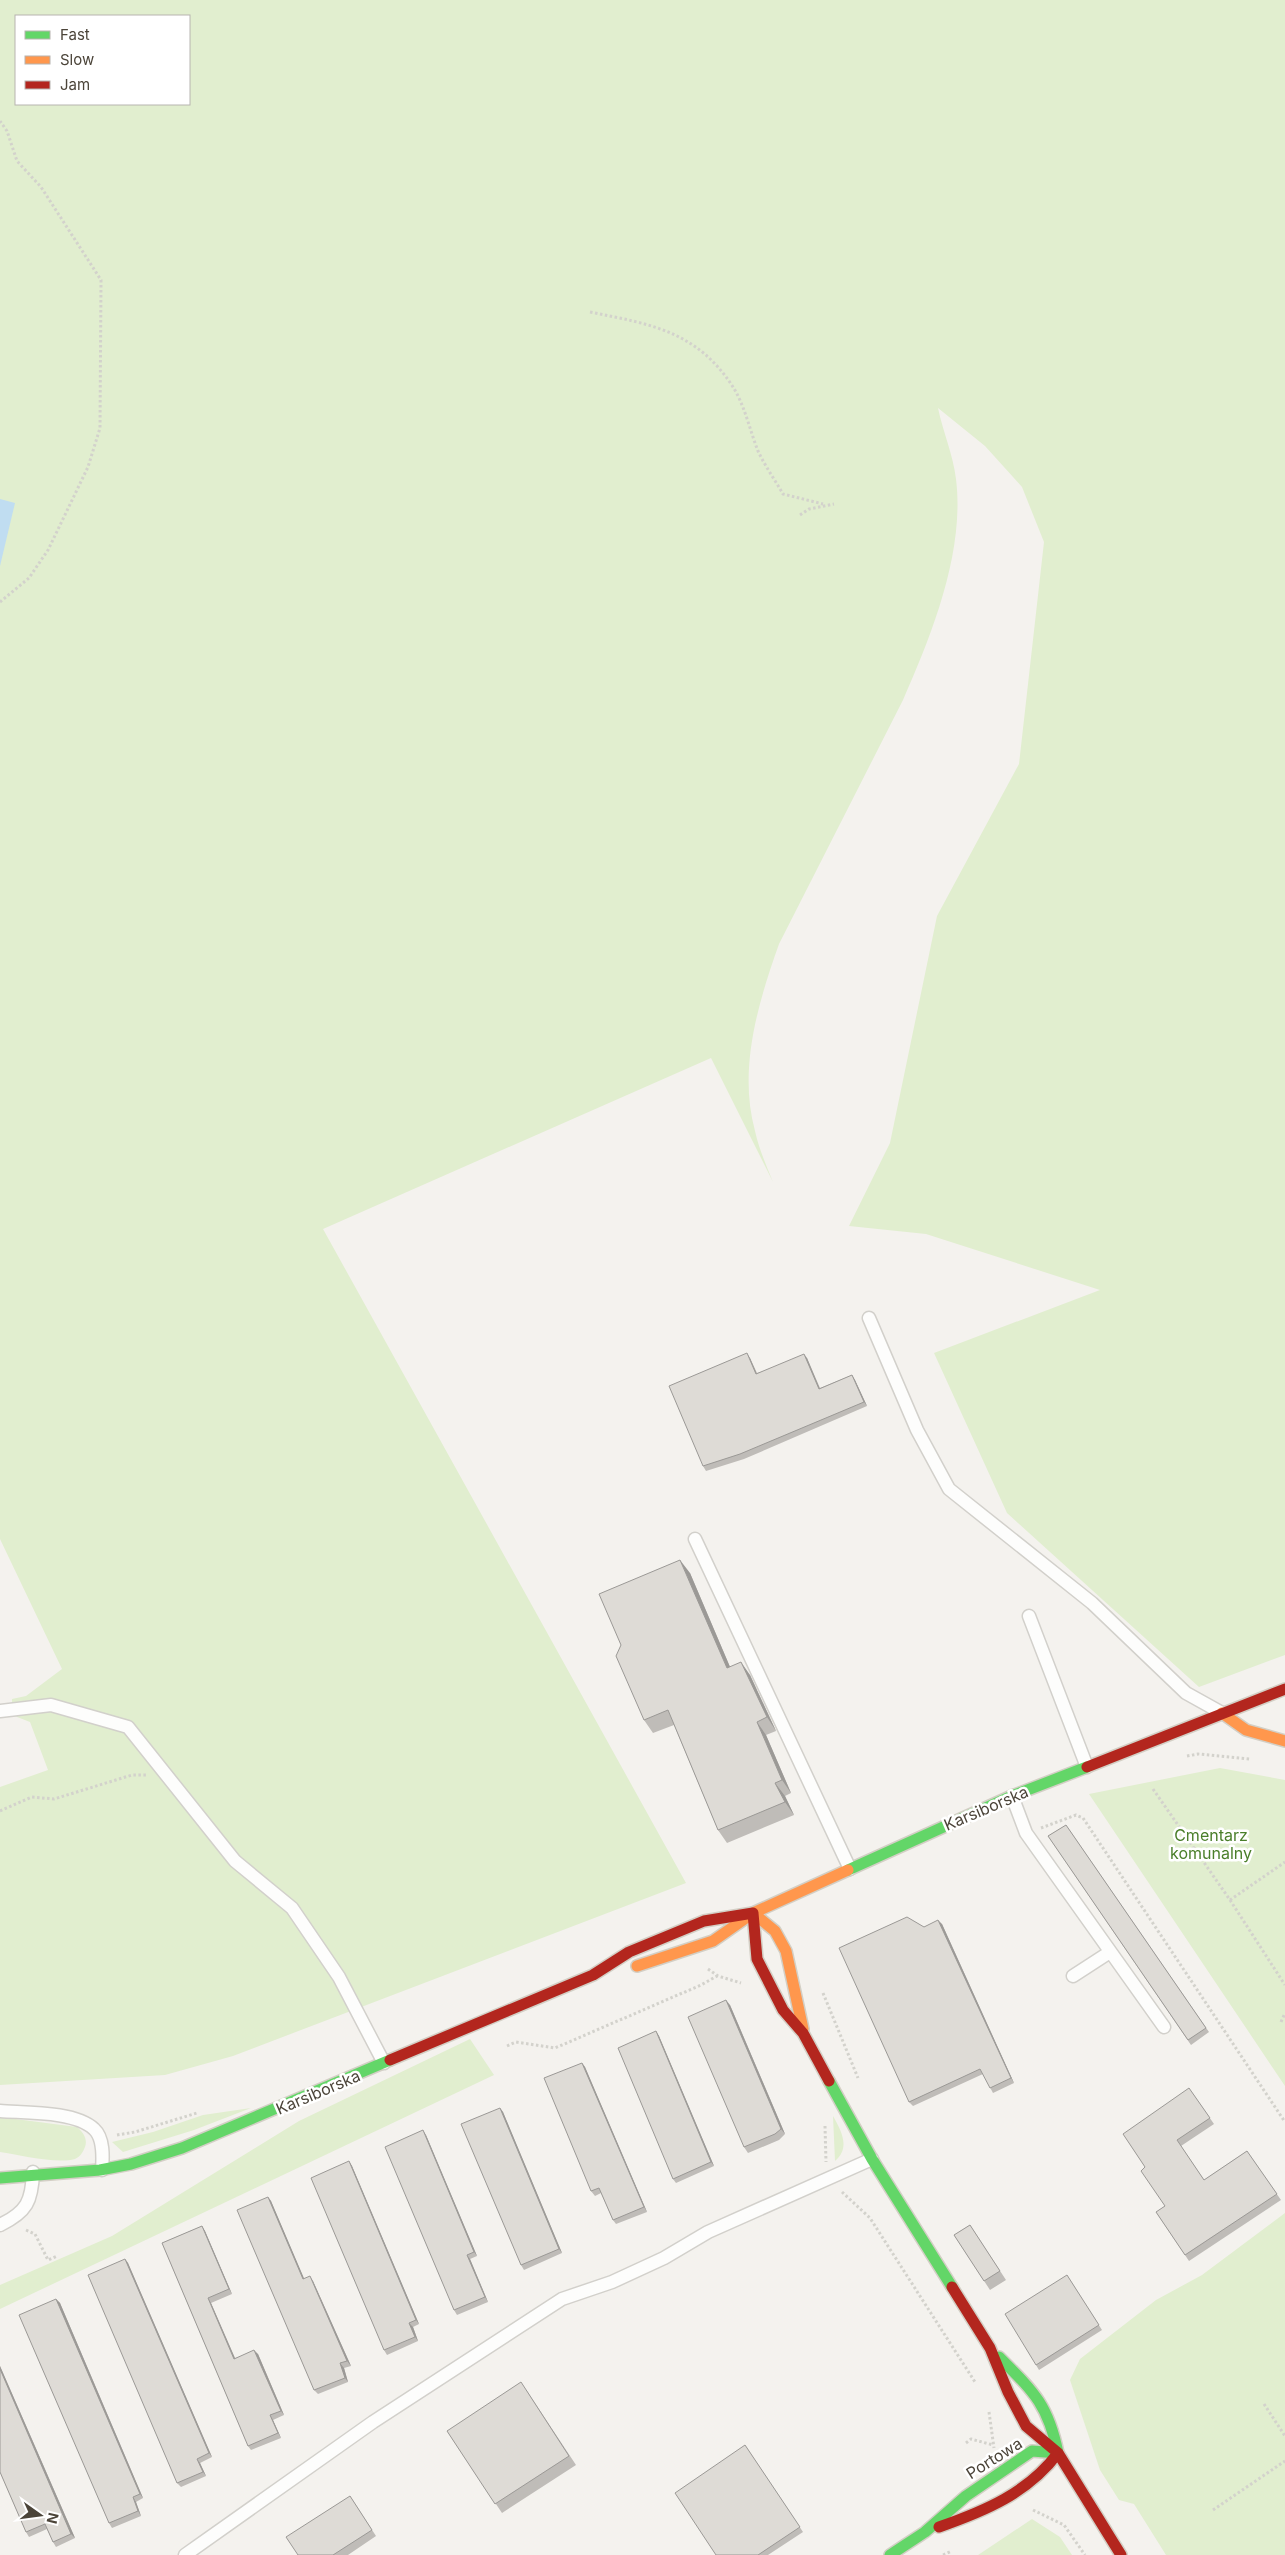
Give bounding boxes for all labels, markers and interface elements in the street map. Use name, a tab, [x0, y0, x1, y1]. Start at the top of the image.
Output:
legend	[15, 15, 190, 105]
text: Fast	[60, 25, 90, 44]
text: Slow	[60, 50, 94, 69]
text: Jam	[60, 75, 90, 94]
street label: Karsiborska	[941, 1781, 1031, 1835]
park label: Cmentarz komunalny	[1170, 1825, 1252, 1863]
street label: Karsiborska	[273, 2065, 363, 2119]
street label: Portowa	[962, 2433, 1026, 2483]
north arrow	[15, 2490, 65, 2540]
text: N	[44, 2511, 63, 2525]

